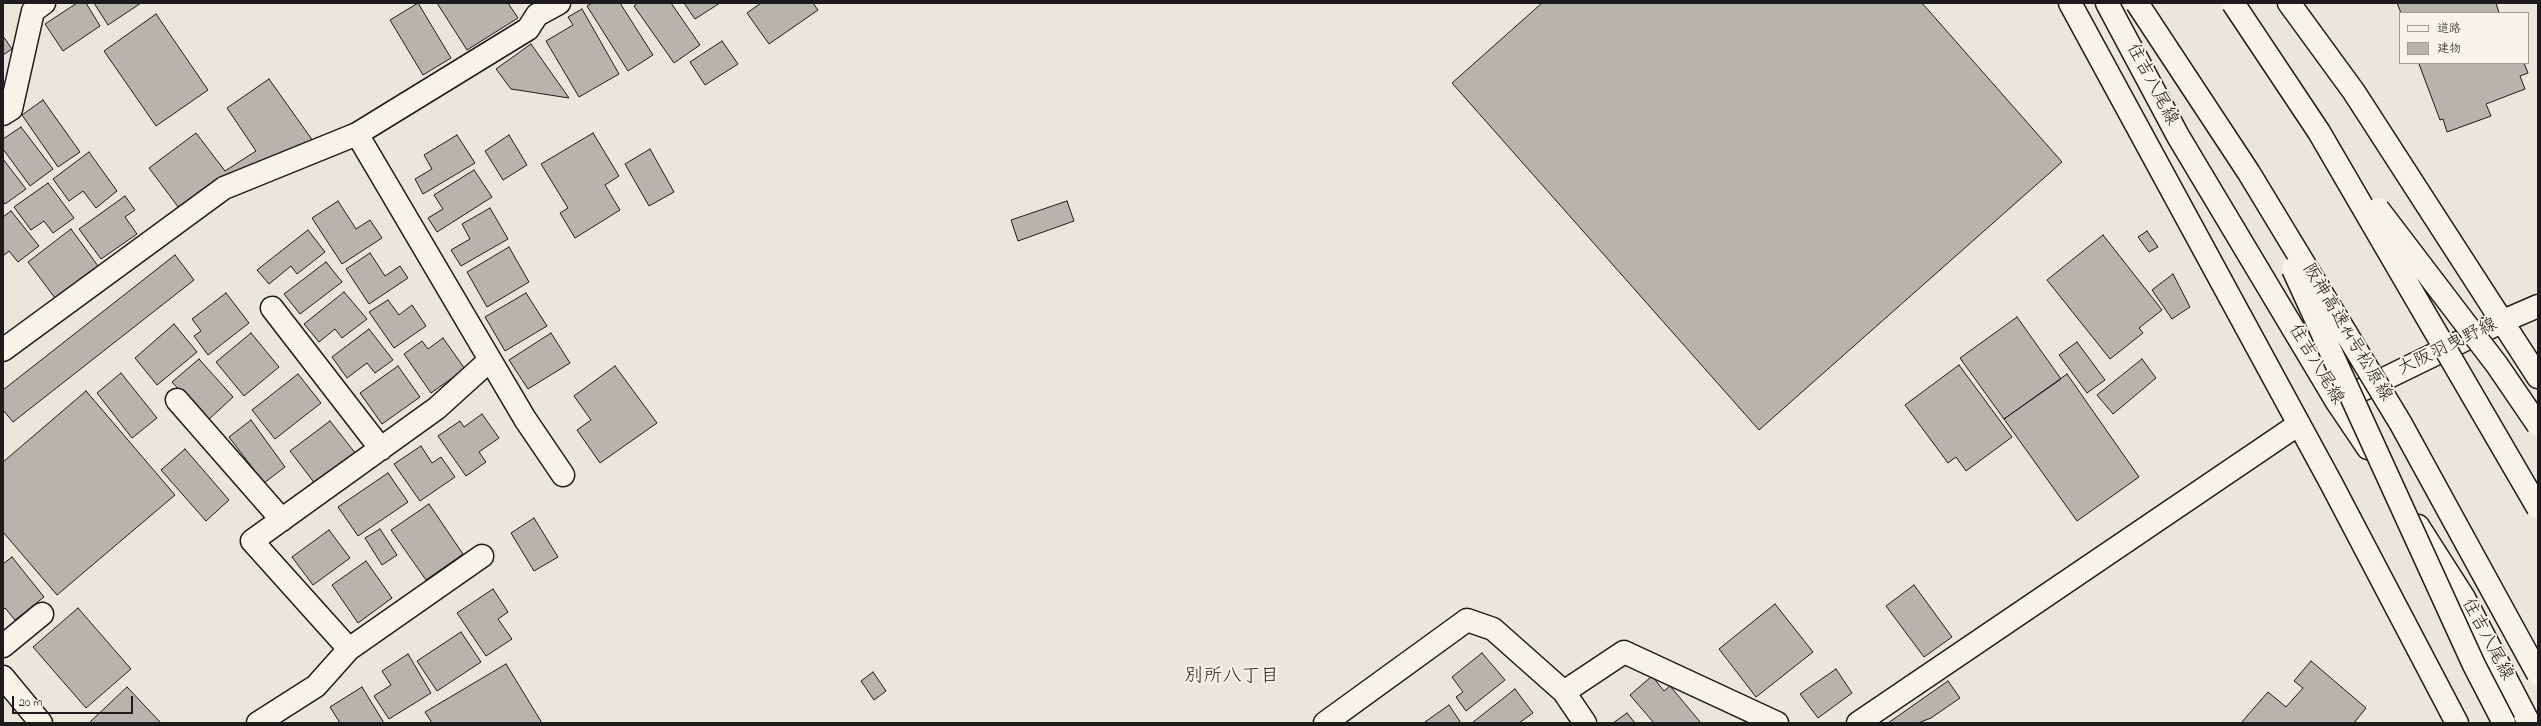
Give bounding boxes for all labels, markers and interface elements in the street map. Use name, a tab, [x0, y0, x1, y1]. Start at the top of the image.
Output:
legend	[2399, 12, 2529, 64]
text: 道路	[2437, 20, 2461, 38]
street label: 住吉八尾線	[2120, 40, 2182, 130]
text: 建物	[2437, 40, 2461, 58]
street label: 阪神高速14号松原線	[2296, 260, 2396, 406]
street label: 大阪羽曳野線	[2395, 315, 2501, 381]
street label: 住吉八尾線	[2283, 321, 2347, 409]
street label: 住吉八尾線	[2455, 595, 2517, 685]
district label: 別所八丁目	[1185, 667, 1279, 689]
scale bar	[14, 688, 135, 714]
text: 20 m	[19, 694, 42, 712]

